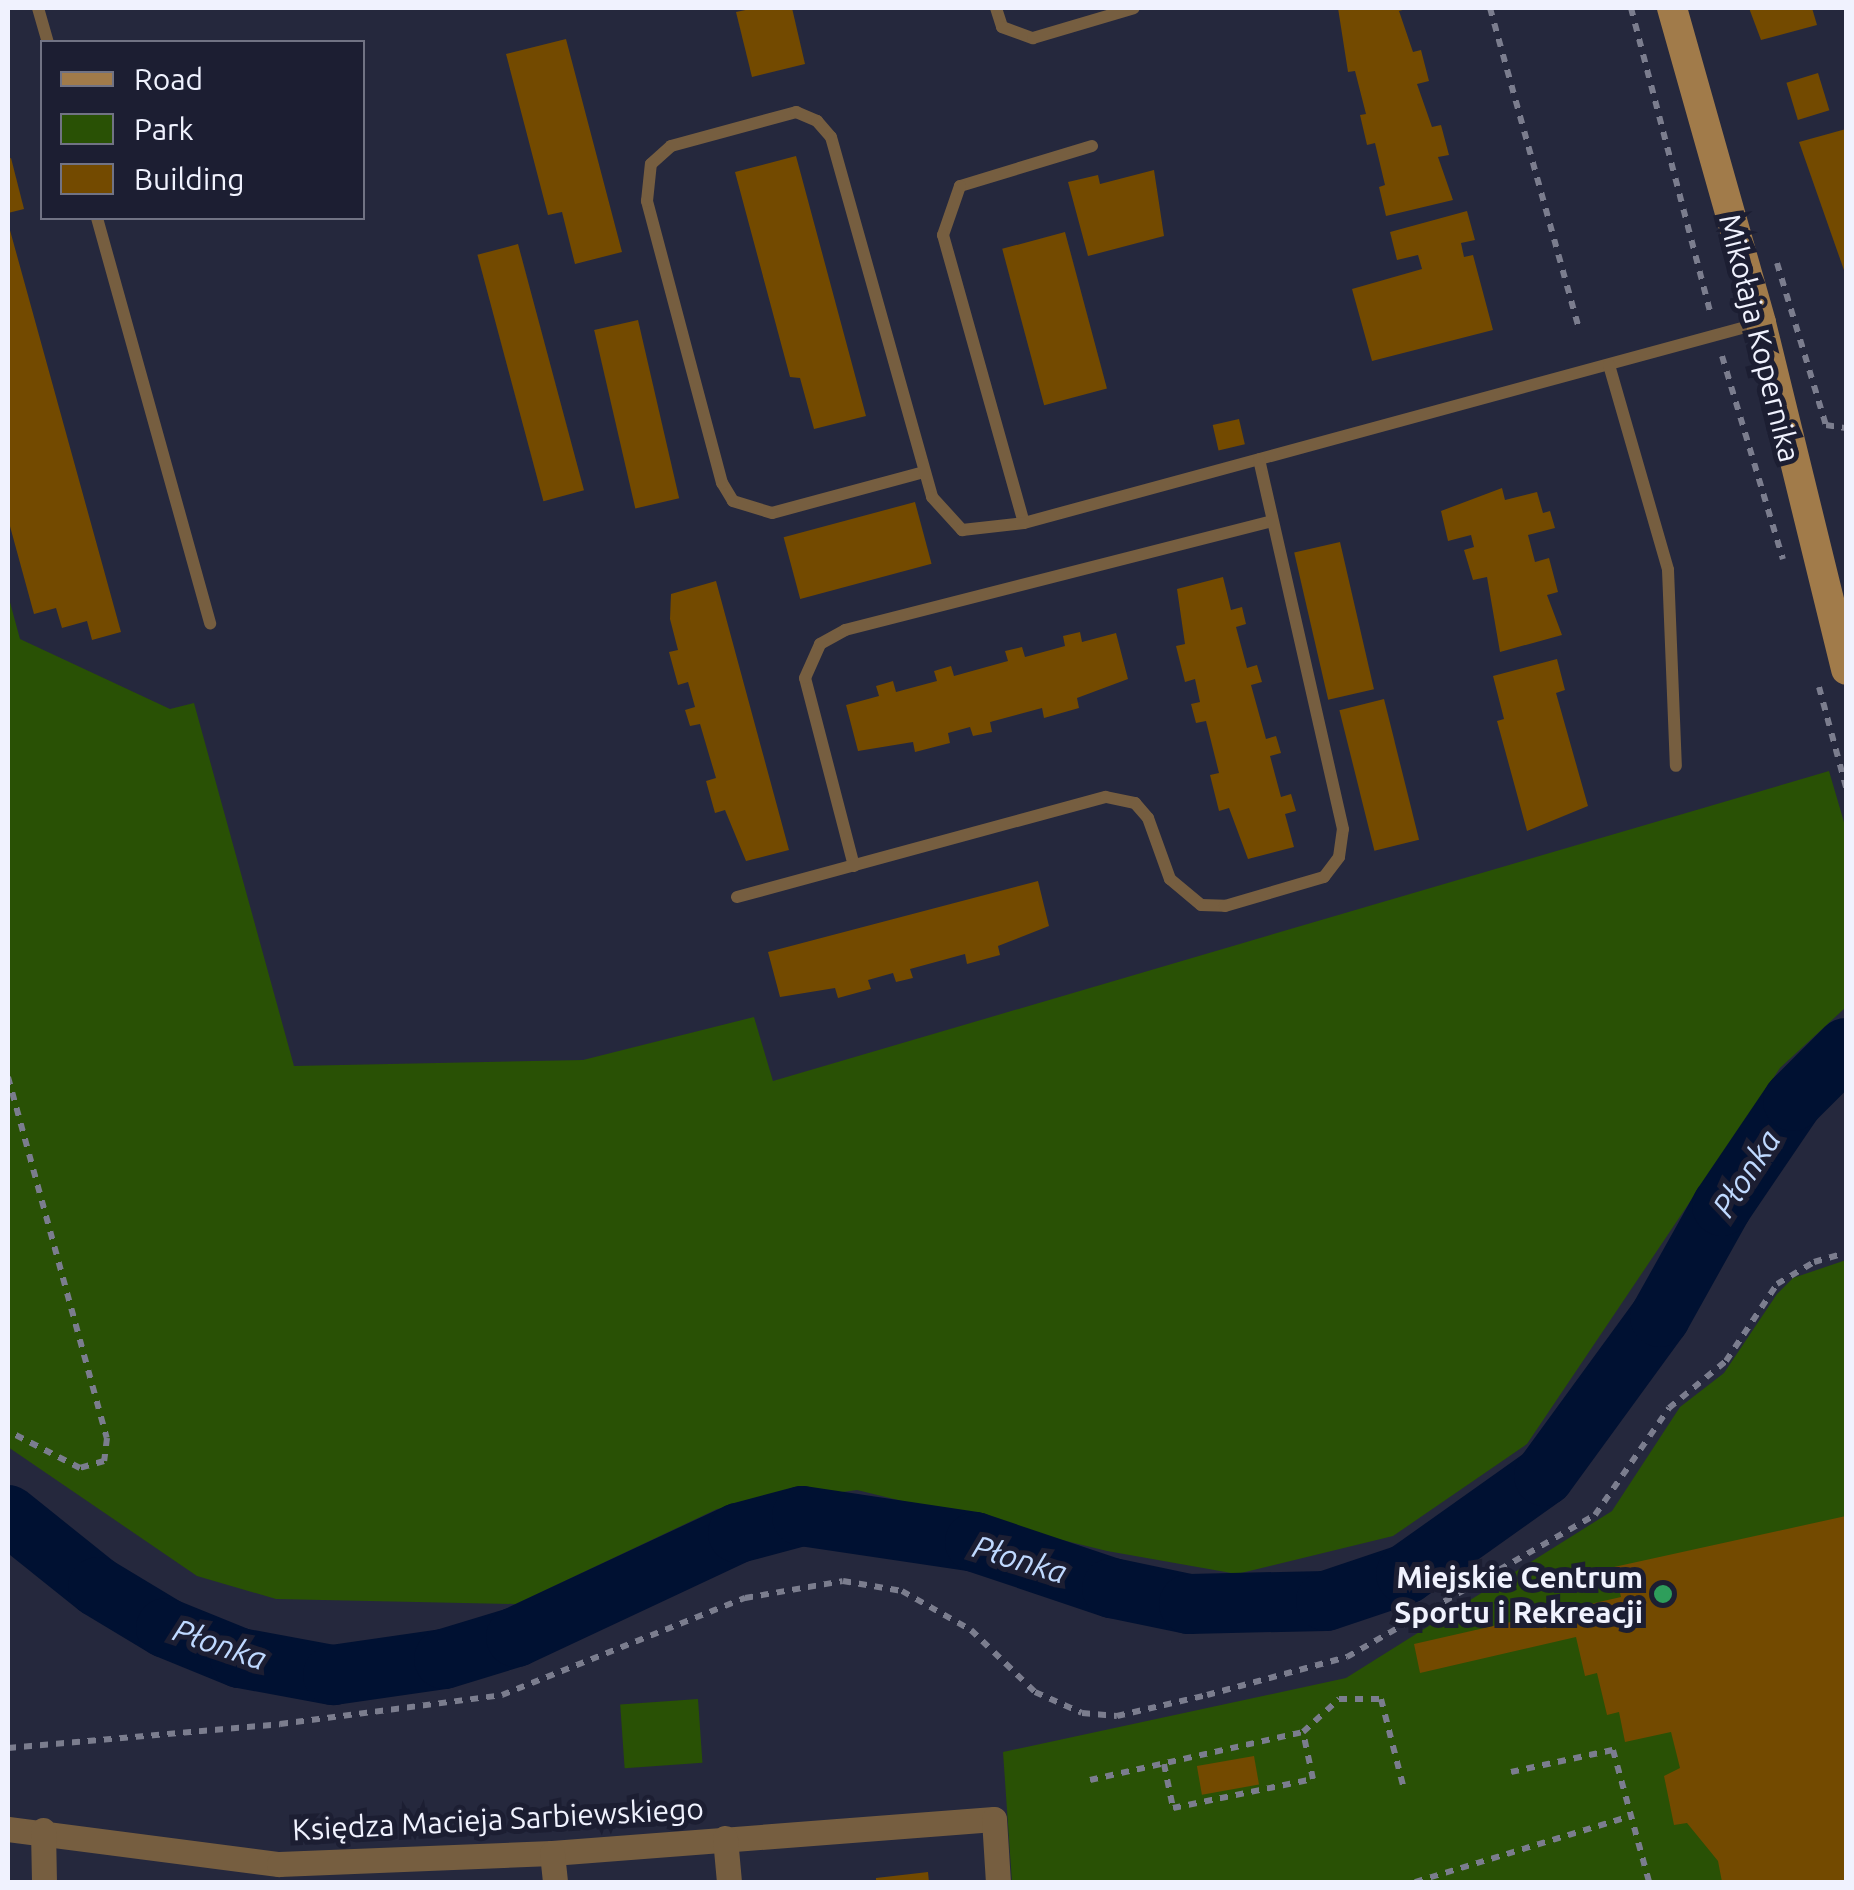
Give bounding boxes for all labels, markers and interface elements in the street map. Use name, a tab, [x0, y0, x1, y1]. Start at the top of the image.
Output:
legend	[40, 40, 365, 220]
text: Road	[134, 62, 203, 96]
text: Park	[134, 112, 194, 146]
text: Building	[134, 162, 245, 196]
street label: Mikołaja Kopernika	[1712, 210, 1808, 466]
water label: Płonka	[1704, 1122, 1788, 1224]
water label: Płonka	[968, 1527, 1072, 1591]
place label: Miejskie Centrum Sportu i Rekreacji	[1394, 1559, 1643, 1630]
marker: Miejskie Centrum Sportu i Rekreacji	[1652, 1583, 1674, 1605]
water label: Płonka	[168, 1610, 272, 1678]
street label: Księdza Macieja Sarbiewskiego	[291, 1790, 705, 1848]

